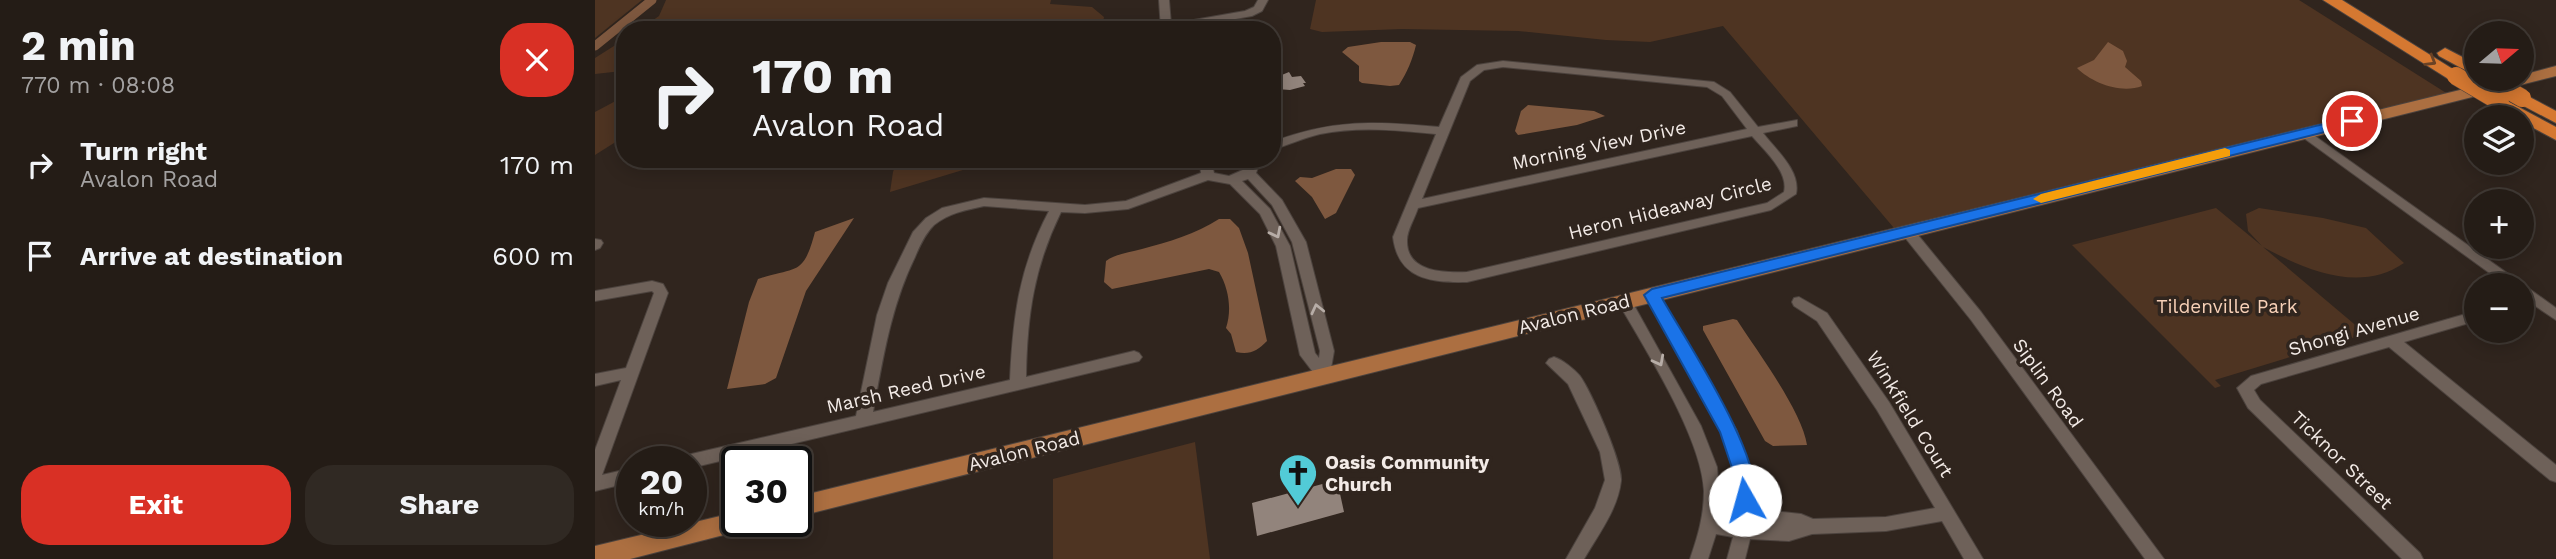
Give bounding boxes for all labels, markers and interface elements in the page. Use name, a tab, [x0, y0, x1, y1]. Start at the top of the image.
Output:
text: 2 min	[21, 21, 136, 70]
north arrow	[2464, 21, 2534, 91]
map controls	[2464, 21, 2534, 343]
button: close	[500, 23, 574, 97]
text: 170 m	[752, 47, 893, 105]
icon: right	[637, 49, 728, 140]
one-way arrow	[2424, 52, 2437, 65]
text: 770 m · 08:08	[21, 72, 175, 99]
pin	[2322, 91, 2382, 151]
icon: arrive	[2333, 102, 2371, 140]
button: layers	[2464, 105, 2534, 175]
text: Avalon Road	[752, 106, 944, 144]
street label: Morning View Drive	[1510, 115, 1688, 175]
text: Turn right	[80, 136, 207, 166]
icon: right	[21, 146, 59, 184]
text: 170 m	[500, 150, 574, 180]
text: Avalon Road	[80, 166, 218, 193]
street label: Heron Hideaway Circle	[1566, 172, 1774, 244]
button: +	[2464, 189, 2534, 259]
one-way arrow	[1268, 226, 1282, 238]
icon: arrive	[21, 237, 59, 275]
text: Arrive at destination	[80, 241, 343, 271]
text: 600 m	[492, 241, 574, 271]
button: −	[2464, 273, 2534, 343]
street label: Avalon Road	[1516, 289, 1632, 339]
park label: Tildenville Park	[2156, 295, 2298, 318]
street label: Shongi Avenue	[2286, 301, 2422, 361]
one-way arrow	[1311, 303, 1325, 315]
street label: Siplin Road	[2008, 334, 2088, 432]
street label: Winkfield Court	[1862, 346, 1958, 482]
one-way arrow	[1650, 354, 1664, 366]
street label: Marsh Reed Drive	[824, 360, 988, 418]
street label: Ticknor Street	[2287, 406, 2397, 514]
street label: Avalon Road	[966, 426, 1082, 476]
speed limit sign: 30	[721, 446, 812, 537]
place label: Oasis Community Church	[1325, 451, 1490, 496]
church icon: Oasis Community Church	[1277, 452, 1319, 507]
text: 20	[640, 461, 683, 503]
position arrow	[1708, 463, 1782, 537]
button: Exit	[21, 465, 291, 545]
button: Share	[305, 465, 574, 545]
text: km/h	[638, 498, 685, 519]

